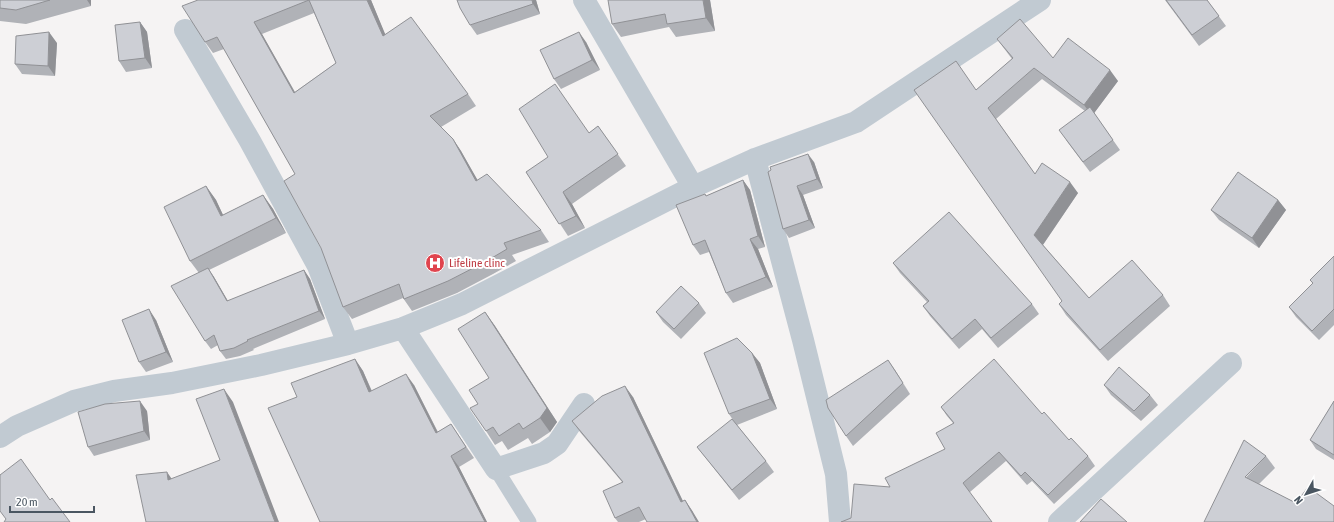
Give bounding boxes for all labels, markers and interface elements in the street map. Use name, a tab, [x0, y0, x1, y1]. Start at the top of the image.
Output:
hospital icon: Lifeline clinc	[424, 252, 446, 274]
place label: Lifeline clinc	[449, 256, 505, 270]
north arrow	[1286, 474, 1326, 514]
scale bar	[10, 488, 94, 514]
text: N	[1292, 494, 1305, 507]
text: 20 m	[16, 495, 38, 509]

